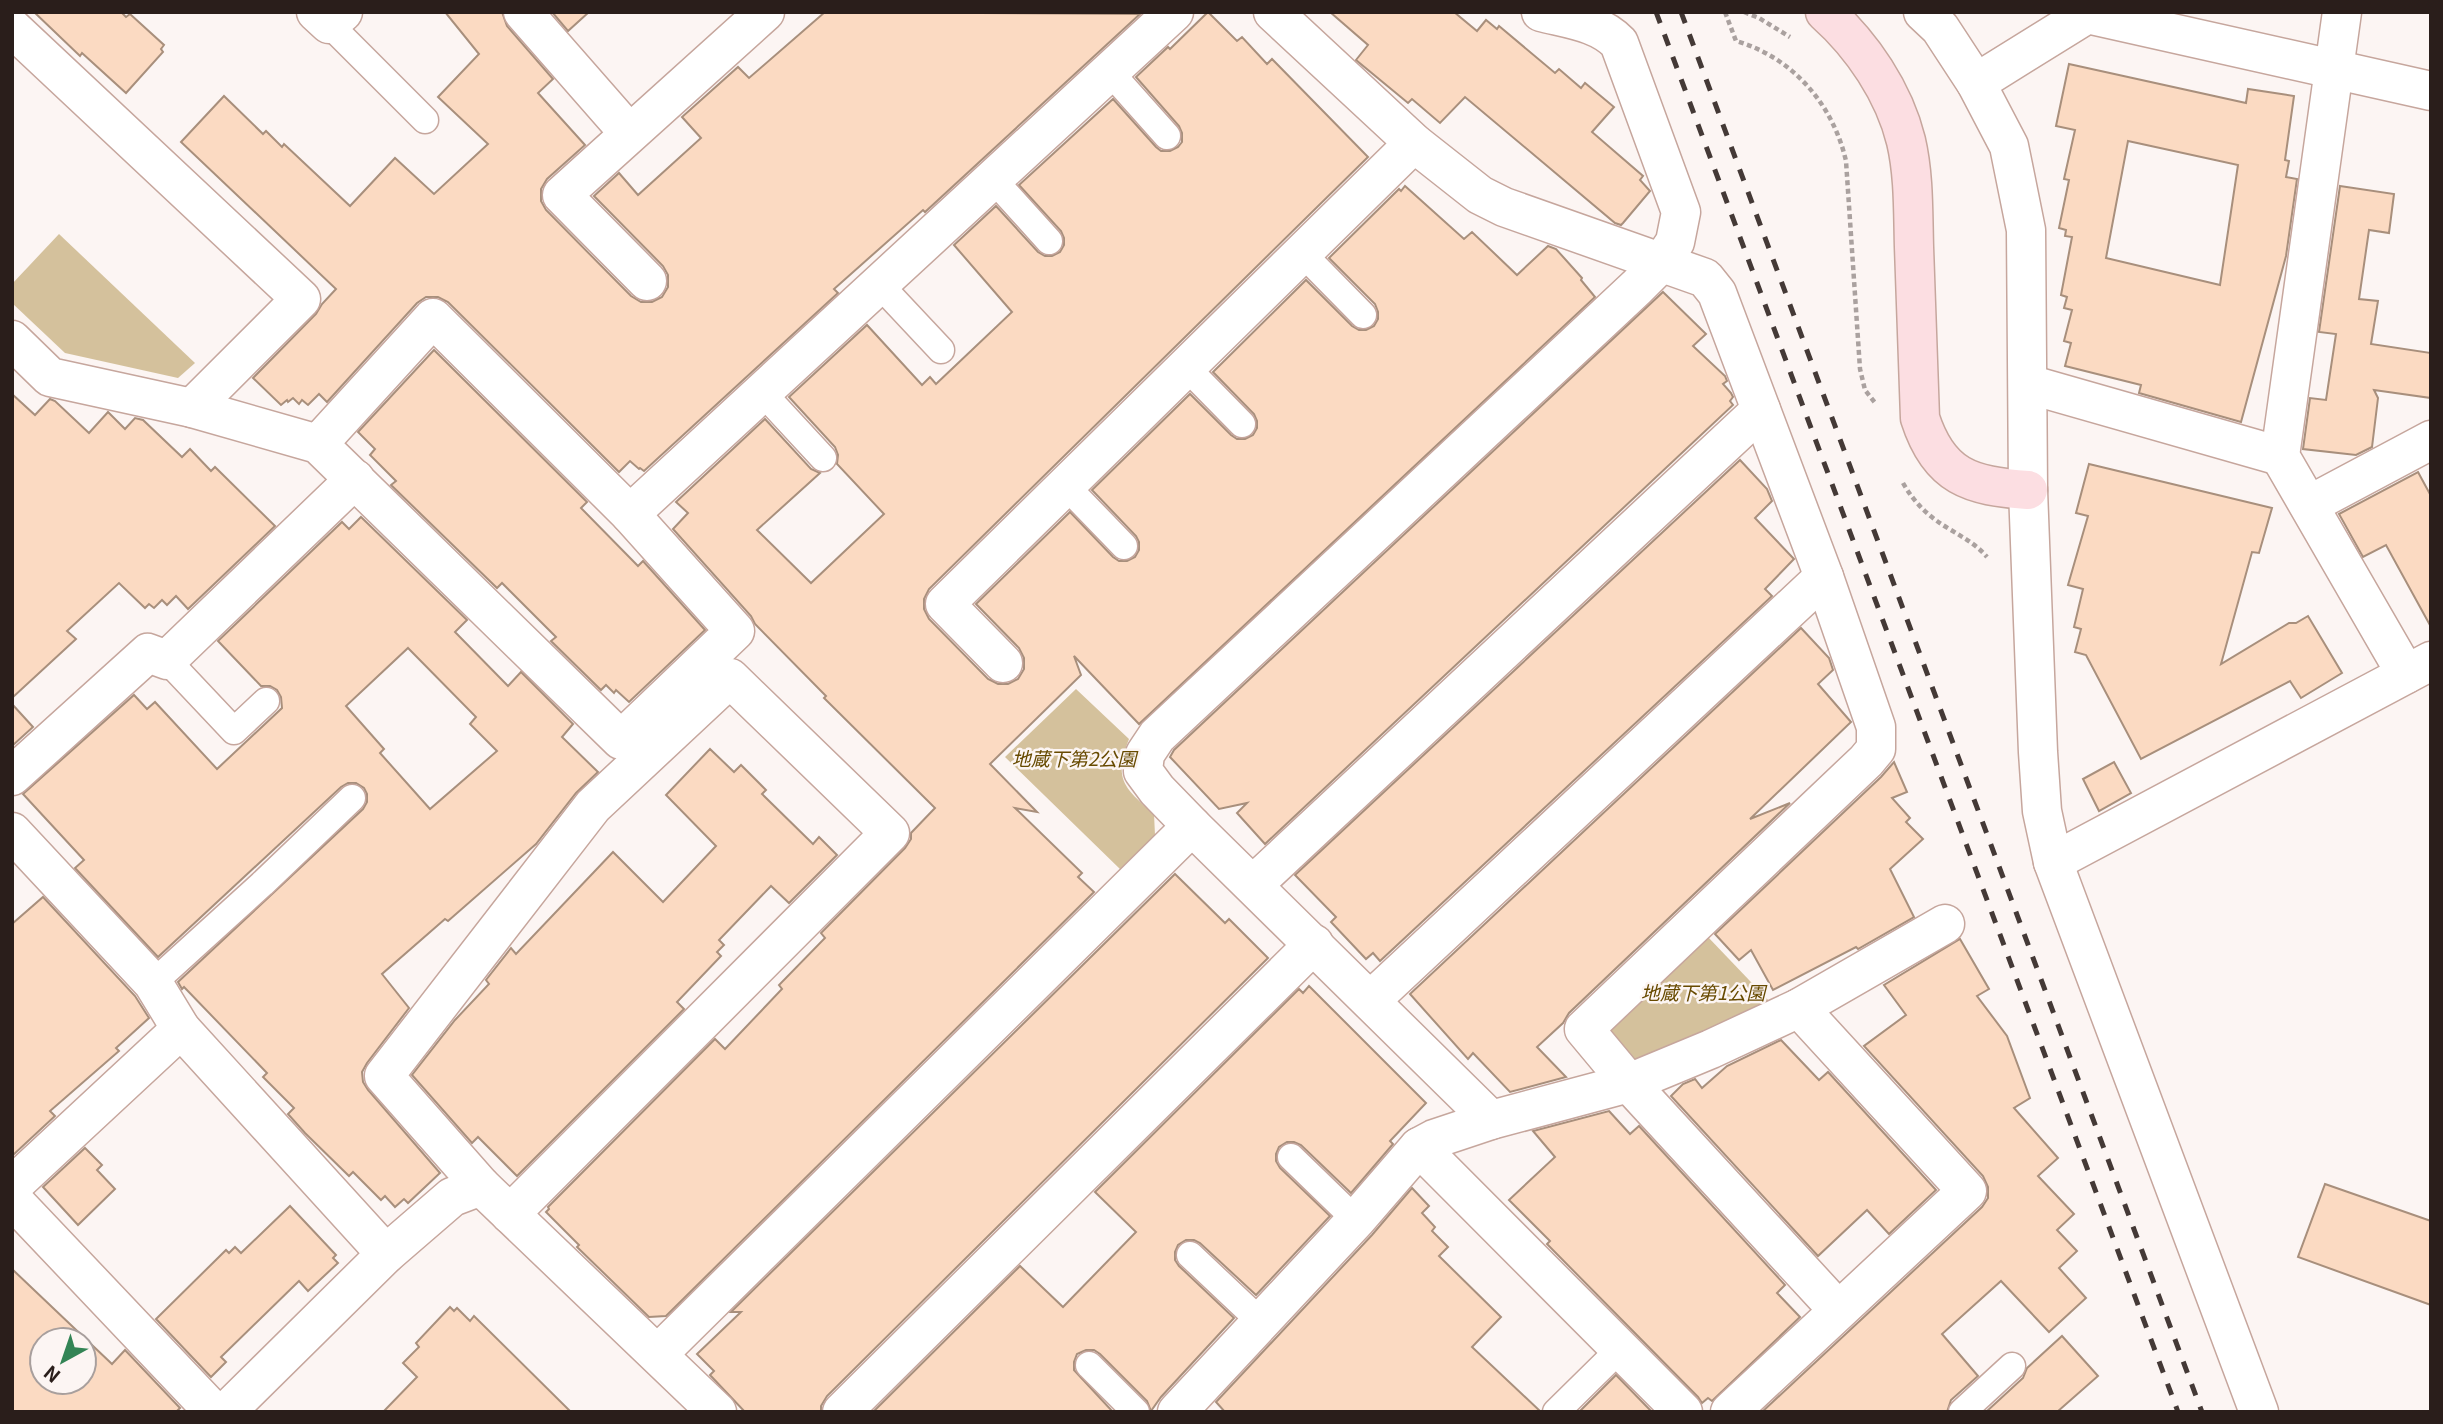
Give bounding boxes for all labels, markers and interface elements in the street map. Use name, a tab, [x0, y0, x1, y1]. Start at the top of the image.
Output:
park label: 地蔵下第2公園	[1012, 744, 1139, 771]
park label: 地蔵下第1公園	[1641, 978, 1768, 1005]
north arrow	[28, 1326, 98, 1396]
text: N	[37, 1360, 65, 1390]

